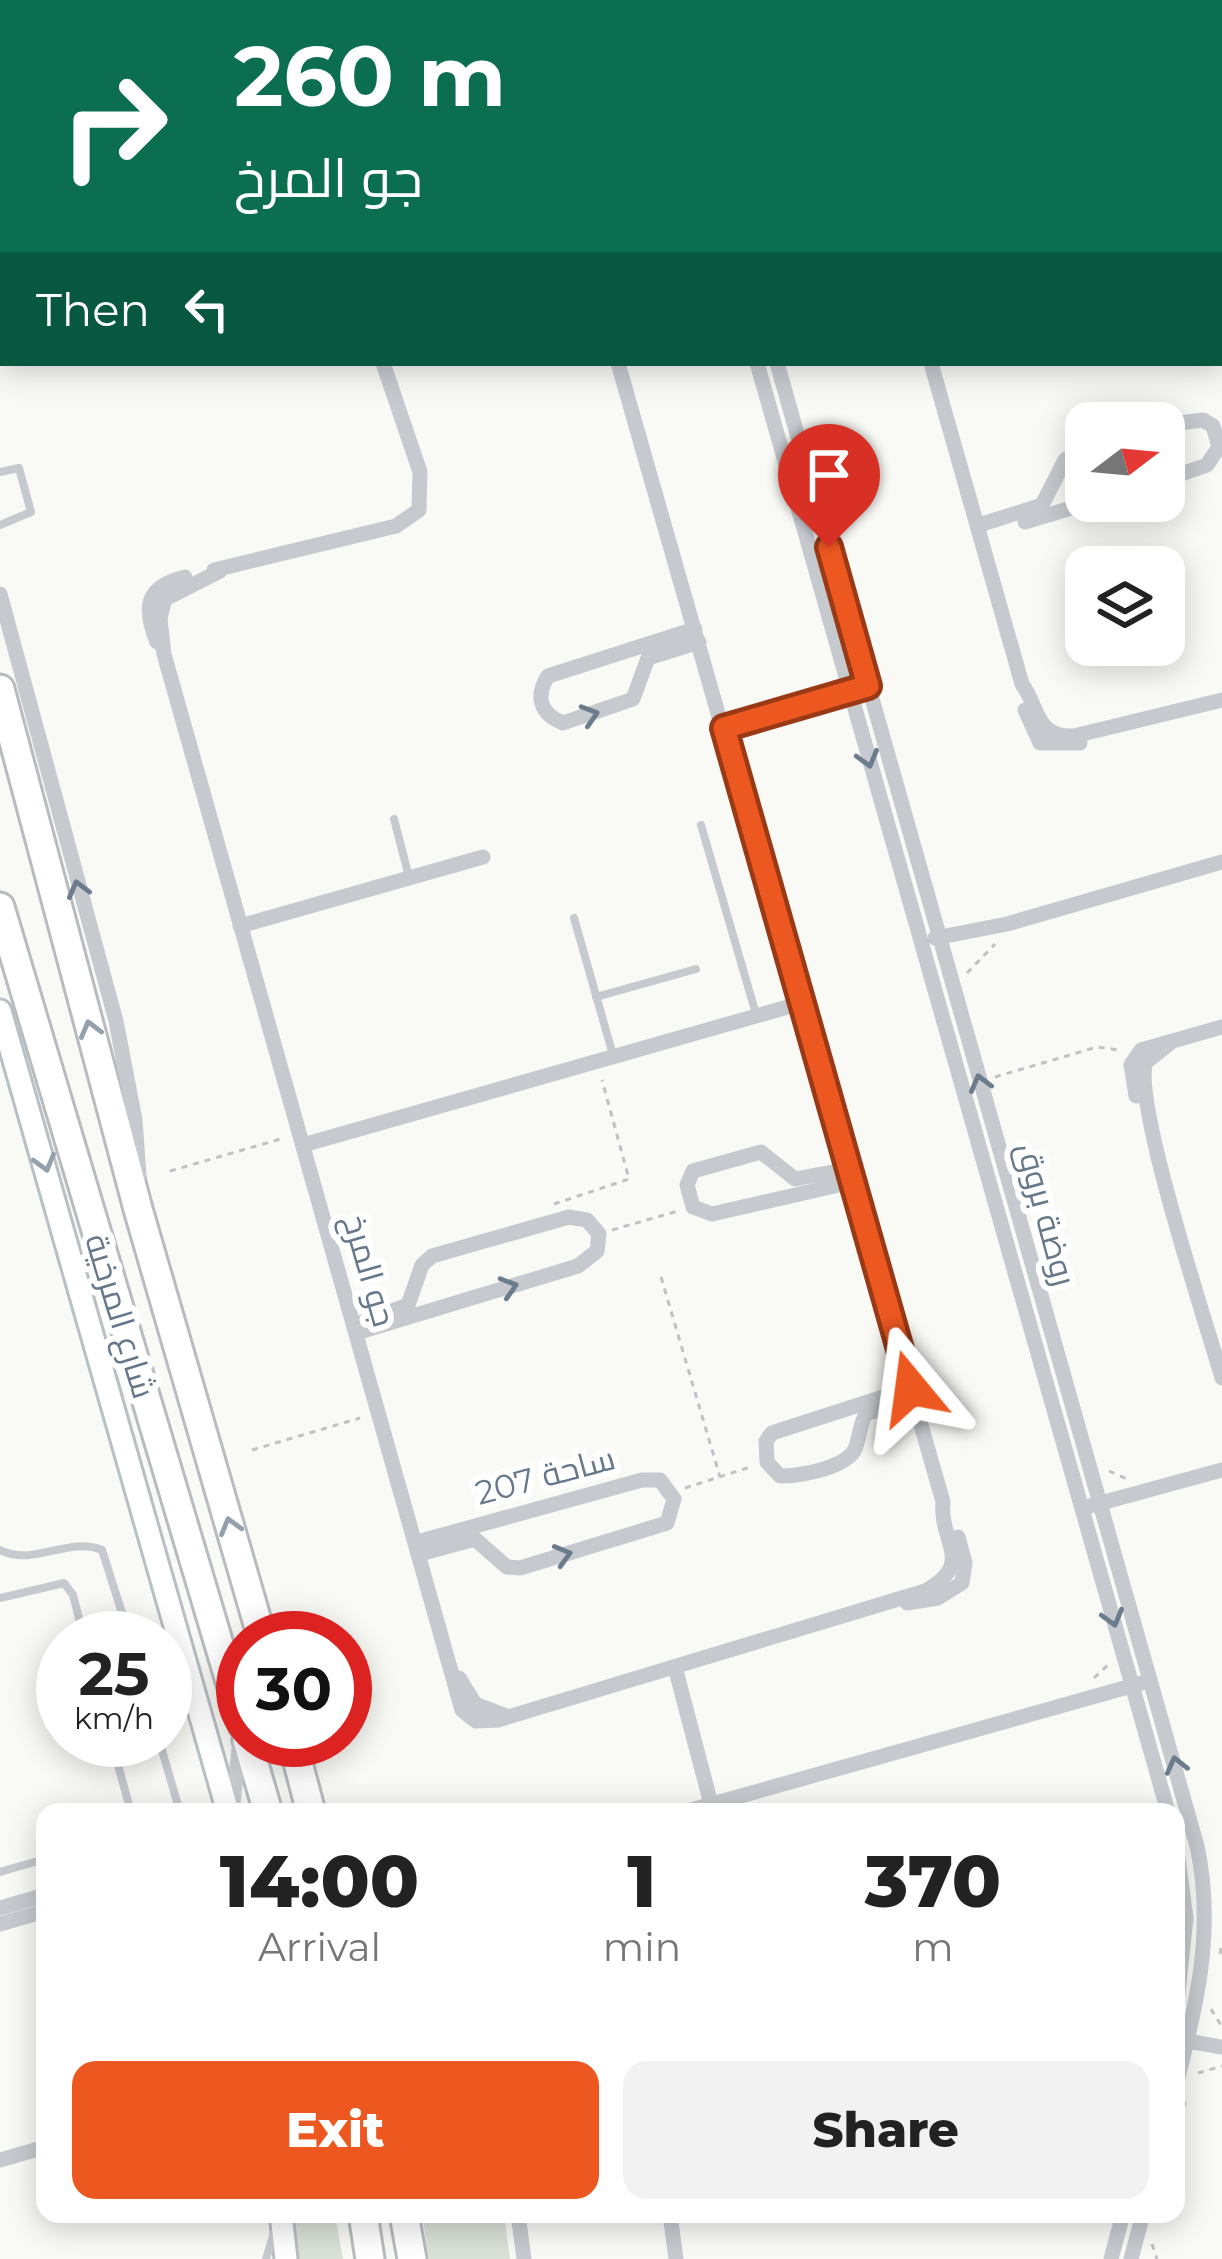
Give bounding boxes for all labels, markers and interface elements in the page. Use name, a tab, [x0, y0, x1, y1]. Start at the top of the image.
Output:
text: 260 m	[234, 25, 506, 127]
icon: right	[36, 48, 192, 204]
text: جو المرخ	[234, 145, 423, 211]
icon: left	[174, 276, 240, 342]
text: Then	[36, 282, 150, 337]
north arrow	[1065, 402, 1185, 522]
map controls	[1065, 402, 1185, 666]
pin	[778, 424, 880, 547]
icon: arrive	[796, 442, 862, 508]
button: layers	[1065, 546, 1185, 666]
one-way arrow	[579, 705, 600, 730]
one-way arrow	[854, 747, 879, 768]
one-way arrow	[67, 879, 92, 900]
one-way arrow	[80, 1019, 105, 1039]
one-way arrow	[970, 1073, 995, 1094]
street label: روضة بروق	[1008, 1138, 1085, 1290]
one-way arrow	[31, 1152, 56, 1173]
street label: جو المرخ	[332, 1209, 405, 1332]
street label: شارع المرخية	[74, 1229, 165, 1404]
one-way arrow	[498, 1277, 519, 1302]
position arrow	[848, 1325, 974, 1451]
street label: ساحة 207	[471, 1437, 619, 1513]
one-way arrow	[219, 1516, 244, 1537]
one-way arrow	[552, 1544, 573, 1569]
one-way arrow	[1099, 1607, 1124, 1628]
speed limit sign: 30	[216, 1611, 372, 1767]
text: 25	[78, 1637, 150, 1710]
text: km/h	[74, 1700, 154, 1737]
one-way arrow	[1165, 1755, 1190, 1775]
text: 14:00	[220, 1837, 419, 1925]
text: 1	[627, 1837, 657, 1925]
text: 370	[865, 1837, 1001, 1925]
text: Arrival	[258, 1923, 381, 1971]
text: min	[603, 1923, 681, 1971]
text: m	[912, 1923, 954, 1971]
button: Exit	[72, 2061, 599, 2199]
button: Share	[623, 2061, 1149, 2199]

